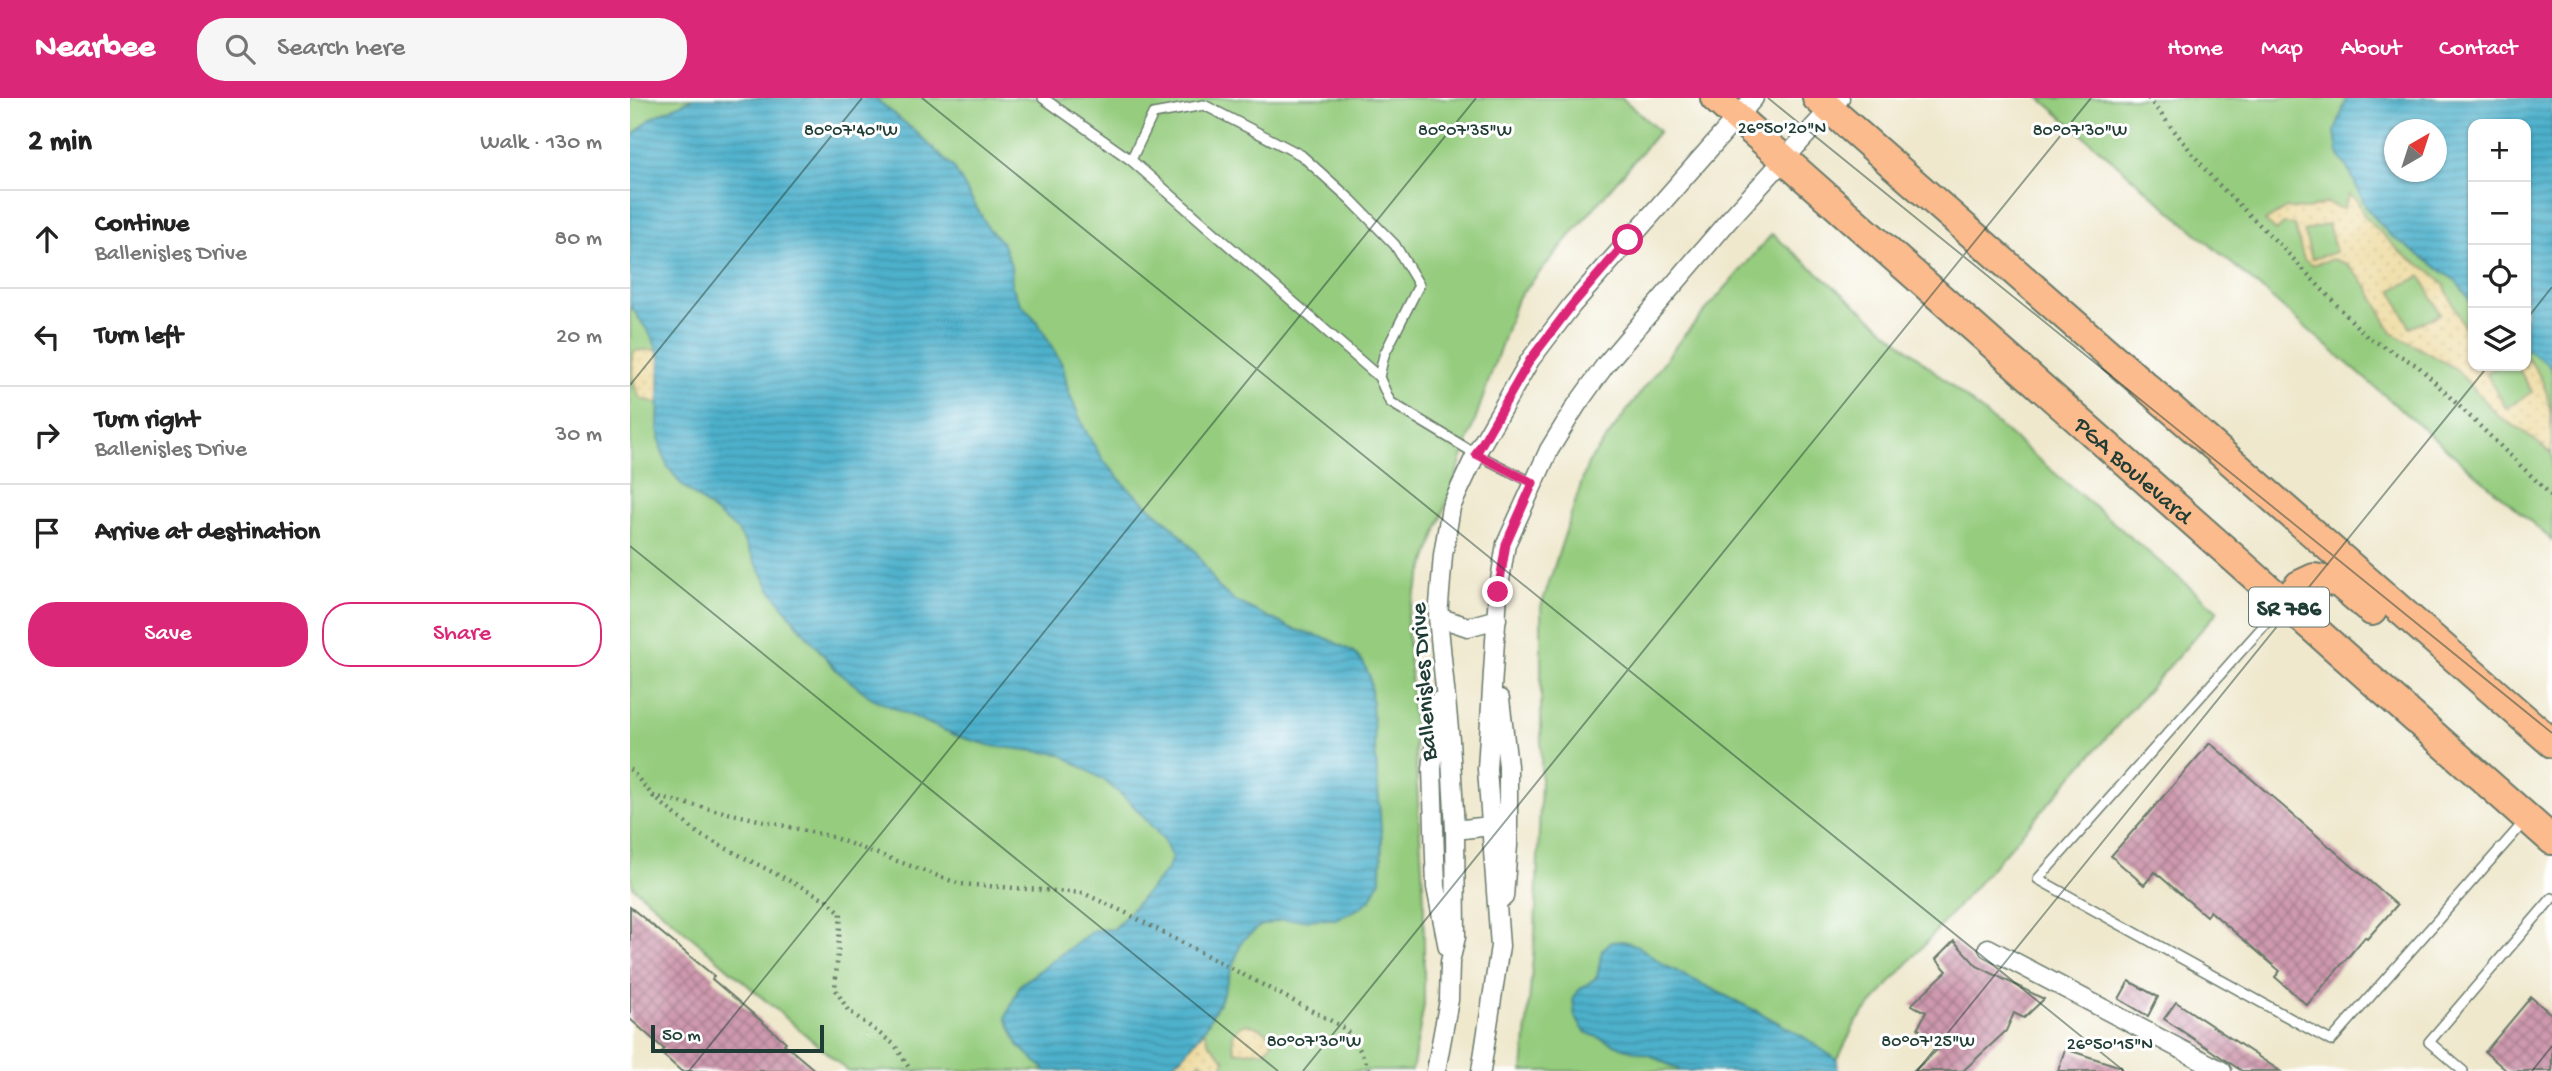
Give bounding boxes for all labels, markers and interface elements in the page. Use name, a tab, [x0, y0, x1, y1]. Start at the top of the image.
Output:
search box	[197, 18, 687, 81]
text: Nearbee	[35, 30, 155, 68]
icon: search	[221, 30, 259, 68]
text: Search here	[277, 34, 405, 65]
text: Home	[2167, 35, 2223, 64]
text: Map	[2261, 35, 2303, 64]
text: About	[2341, 35, 2401, 64]
text: Contact	[2439, 35, 2517, 64]
text: 26°50'20"N	[1738, 119, 1826, 140]
north arrow	[2384, 119, 2447, 182]
map controls	[2468, 119, 2531, 371]
button: +	[2468, 119, 2531, 182]
text: 80°07'40"W	[804, 121, 898, 142]
text: 80°07'35"W	[1418, 121, 1512, 142]
text: 80°07'30"W	[2033, 121, 2127, 142]
text: 2 min	[28, 126, 92, 161]
text: Walk · 130 m	[480, 130, 602, 157]
button: −	[2468, 182, 2531, 245]
text: Continue	[95, 210, 189, 241]
icon: ahead	[28, 220, 66, 258]
route start	[1612, 224, 1643, 255]
text: 80 m	[555, 226, 602, 253]
text: Ballenisles Drive	[95, 241, 247, 268]
button: locate	[2468, 245, 2531, 308]
button: layers	[2468, 308, 2531, 371]
icon: left	[28, 318, 66, 356]
text: Turn left	[95, 322, 183, 353]
text: 20 m	[556, 324, 602, 351]
text: Turn right	[95, 406, 199, 437]
street label: PGA Boulevard	[2066, 411, 2198, 533]
icon: right	[28, 416, 66, 454]
text: 30 m	[555, 422, 602, 449]
text: Ballenisles Drive	[95, 437, 247, 464]
icon: arrive	[28, 514, 66, 552]
text: Arrive at destination	[95, 518, 320, 549]
route end	[1482, 576, 1513, 607]
road number: SR 786	[2249, 587, 2329, 626]
street label: Ballenisles Drive	[1405, 601, 1446, 763]
button: Save	[28, 602, 308, 667]
button: Share	[322, 602, 602, 667]
scale bar	[651, 1022, 824, 1054]
text: 50 m	[662, 1025, 701, 1048]
text: 80°07'30"W	[1267, 1032, 1361, 1053]
text: 80°07'25"W	[1881, 1032, 1975, 1053]
text: 26°50'15"N	[2067, 1035, 2153, 1056]

